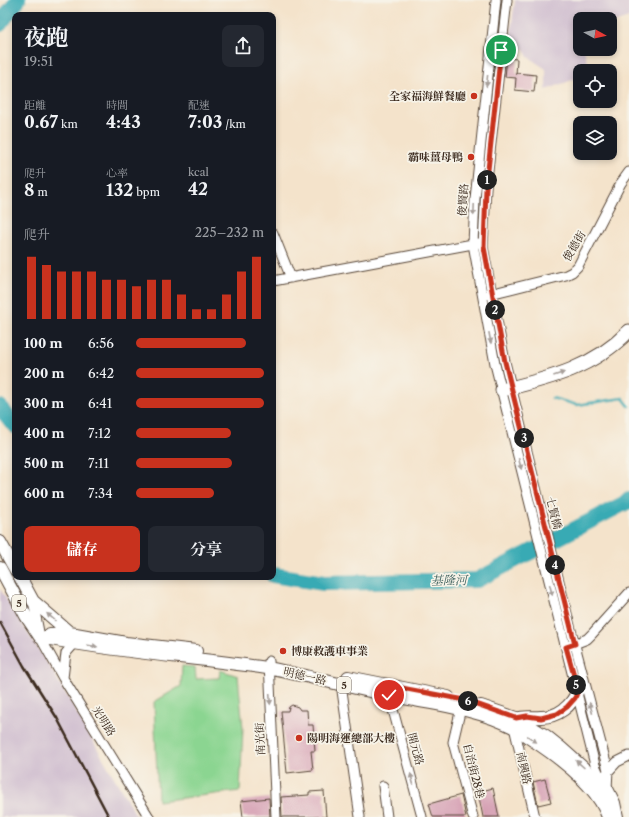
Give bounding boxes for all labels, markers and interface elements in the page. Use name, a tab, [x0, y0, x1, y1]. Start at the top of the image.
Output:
north arrow	[573, 12, 617, 56]
map controls	[573, 12, 617, 160]
text: 夜跑	[24, 24, 68, 51]
button: share	[222, 25, 264, 67]
pin	[484, 33, 518, 67]
icon: arrive	[490, 39, 512, 61]
text: 19:51	[24, 53, 53, 69]
button: locate	[573, 64, 617, 108]
one-way arrow	[484, 74, 491, 87]
place label: 全家福海鮮餐廳	[389, 89, 466, 103]
marker: 全家福海鮮餐廳	[469, 91, 479, 101]
text: 距離	[24, 98, 46, 112]
text: 時間	[106, 98, 128, 112]
text: 配速	[188, 98, 210, 112]
text: 0.67	[24, 112, 58, 132]
text: 4:43	[106, 112, 141, 132]
text: 7:03	[188, 112, 222, 132]
button: layers	[573, 116, 617, 160]
text: km	[58, 117, 78, 131]
text: /km	[222, 117, 246, 131]
place label: 霸味薑母鴨	[408, 150, 463, 164]
marker: 霸味薑母鴨	[466, 152, 476, 162]
text: kcal	[188, 165, 209, 179]
text: 爬升	[24, 166, 46, 180]
text: 心率	[106, 166, 128, 180]
pin: 1	[477, 170, 497, 190]
text: 1	[485, 173, 489, 187]
text: 42	[188, 179, 208, 199]
text: 8	[24, 180, 34, 200]
text: 132	[106, 180, 133, 200]
street label: 俊賢路	[455, 183, 471, 217]
text: m	[34, 185, 48, 199]
text: bpm	[133, 185, 160, 199]
one-way arrow	[471, 204, 477, 217]
text: 225–232 m	[195, 224, 264, 240]
text: 爬升	[24, 226, 50, 242]
street label: 俊德街	[560, 228, 588, 264]
pin: 2	[485, 300, 505, 320]
text: 2	[492, 303, 498, 317]
one-way arrow	[488, 332, 494, 344]
text: 100 m	[24, 335, 63, 351]
text: 6:56	[88, 335, 114, 351]
text: 200 m	[24, 365, 64, 381]
text: 6:42	[88, 365, 114, 381]
one-way arrow	[554, 371, 566, 377]
text: 300 m	[24, 395, 64, 411]
text: 6:41	[88, 395, 112, 411]
text: 400 m	[24, 425, 64, 441]
text: 7:12	[88, 425, 111, 441]
pin: 3	[514, 428, 534, 448]
text: 3	[521, 431, 527, 445]
text: 500 m	[24, 455, 64, 471]
text: 7:11	[88, 455, 109, 471]
one-way arrow	[517, 458, 523, 470]
text: 600 m	[24, 485, 65, 501]
text: 7:34	[88, 485, 113, 501]
street label: 七賢橋	[543, 495, 565, 531]
button: 儲存	[24, 526, 140, 572]
button: 分享	[148, 526, 264, 572]
pin: 4	[545, 555, 565, 575]
text: 4	[552, 558, 558, 572]
water label: 基隆河	[431, 572, 469, 588]
one-way arrow	[549, 584, 555, 596]
road number: 5	[12, 595, 26, 611]
one-way arrow	[47, 613, 56, 622]
one-way arrow	[86, 643, 98, 649]
place label: 博康救護車事業	[291, 644, 368, 658]
marker: 博康救護車事業	[278, 646, 288, 656]
street label: 明德一路	[282, 664, 328, 688]
pin: 5	[566, 675, 586, 695]
road number: 5	[337, 677, 351, 693]
pin	[372, 678, 406, 712]
text: 5	[573, 678, 579, 692]
icon: check	[378, 684, 400, 706]
pin: 6	[458, 691, 478, 711]
one-way arrow	[267, 693, 273, 706]
text: 6	[465, 694, 471, 708]
one-way arrow	[588, 702, 594, 714]
street label: 光明路	[89, 703, 119, 739]
street label: 南光街	[252, 722, 268, 756]
place label: 陽明海運總部大樓	[307, 731, 395, 745]
street label: 開元路	[405, 731, 427, 767]
marker: 陽明海運總部大樓	[294, 733, 304, 743]
one-way arrow	[526, 735, 537, 743]
street label: 自治街28巷	[460, 742, 488, 800]
street label: 南興路	[513, 750, 535, 786]
one-way arrow	[575, 760, 584, 769]
one-way arrow	[409, 773, 415, 785]

